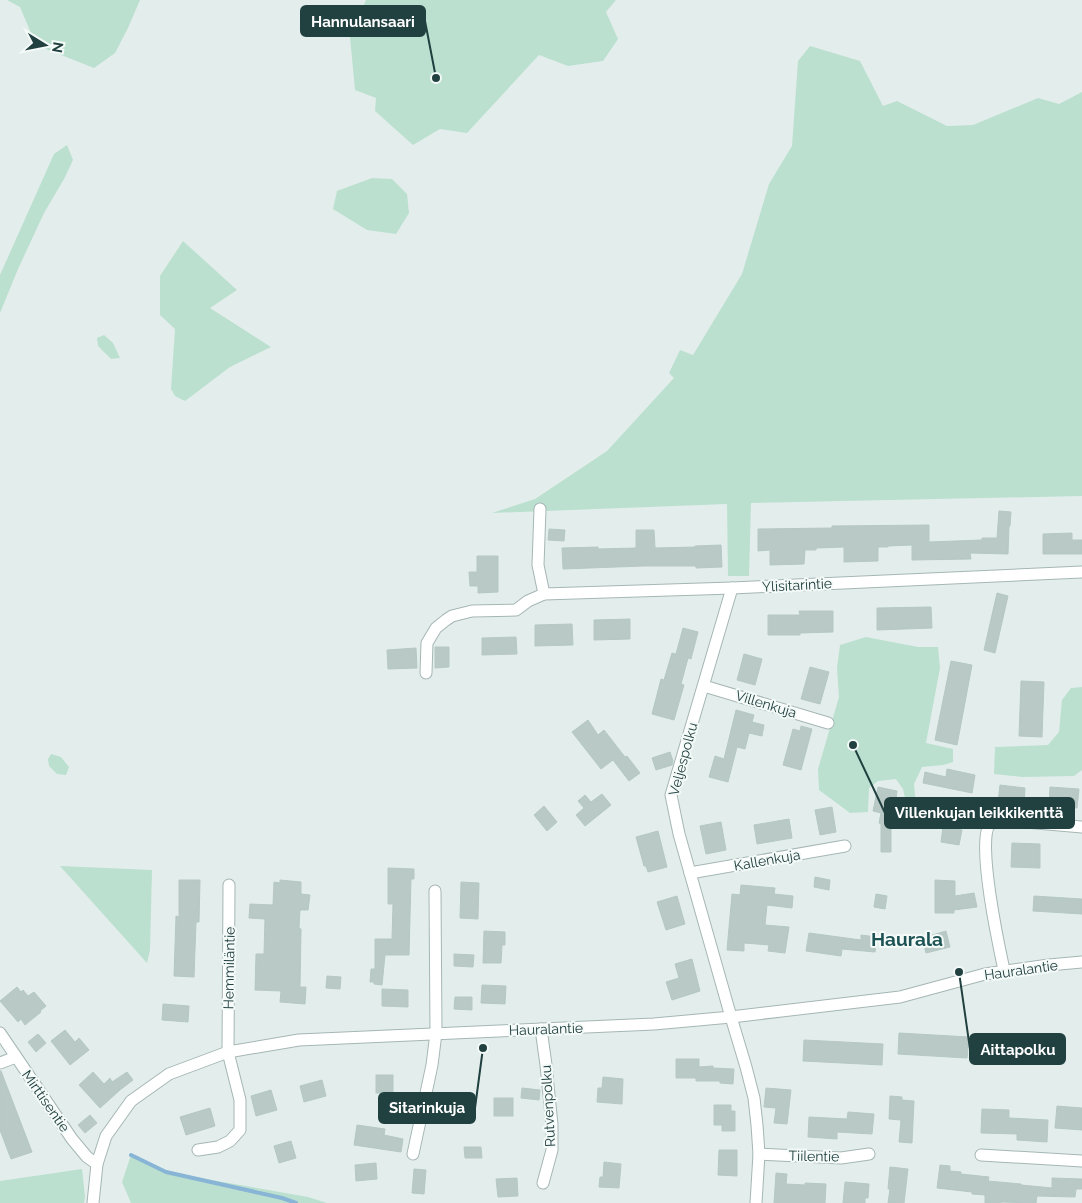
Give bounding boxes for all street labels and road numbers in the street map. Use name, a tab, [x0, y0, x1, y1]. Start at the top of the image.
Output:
street label: Ylisitarintie	[762, 575, 832, 595]
street label: Villenkuja	[734, 687, 798, 721]
street label: Veljespolku	[666, 721, 700, 797]
street label: Kallenkuja	[733, 846, 801, 874]
street label: Hemmiläntie	[220, 927, 238, 1009]
street label: Hauralantie	[983, 957, 1059, 983]
street label: Hauralantie	[509, 1020, 583, 1038]
street label: Rutvenpolku	[538, 1065, 558, 1147]
street label: Mirttisentie	[19, 1067, 73, 1135]
street label: Tiilentie	[788, 1148, 840, 1164]

